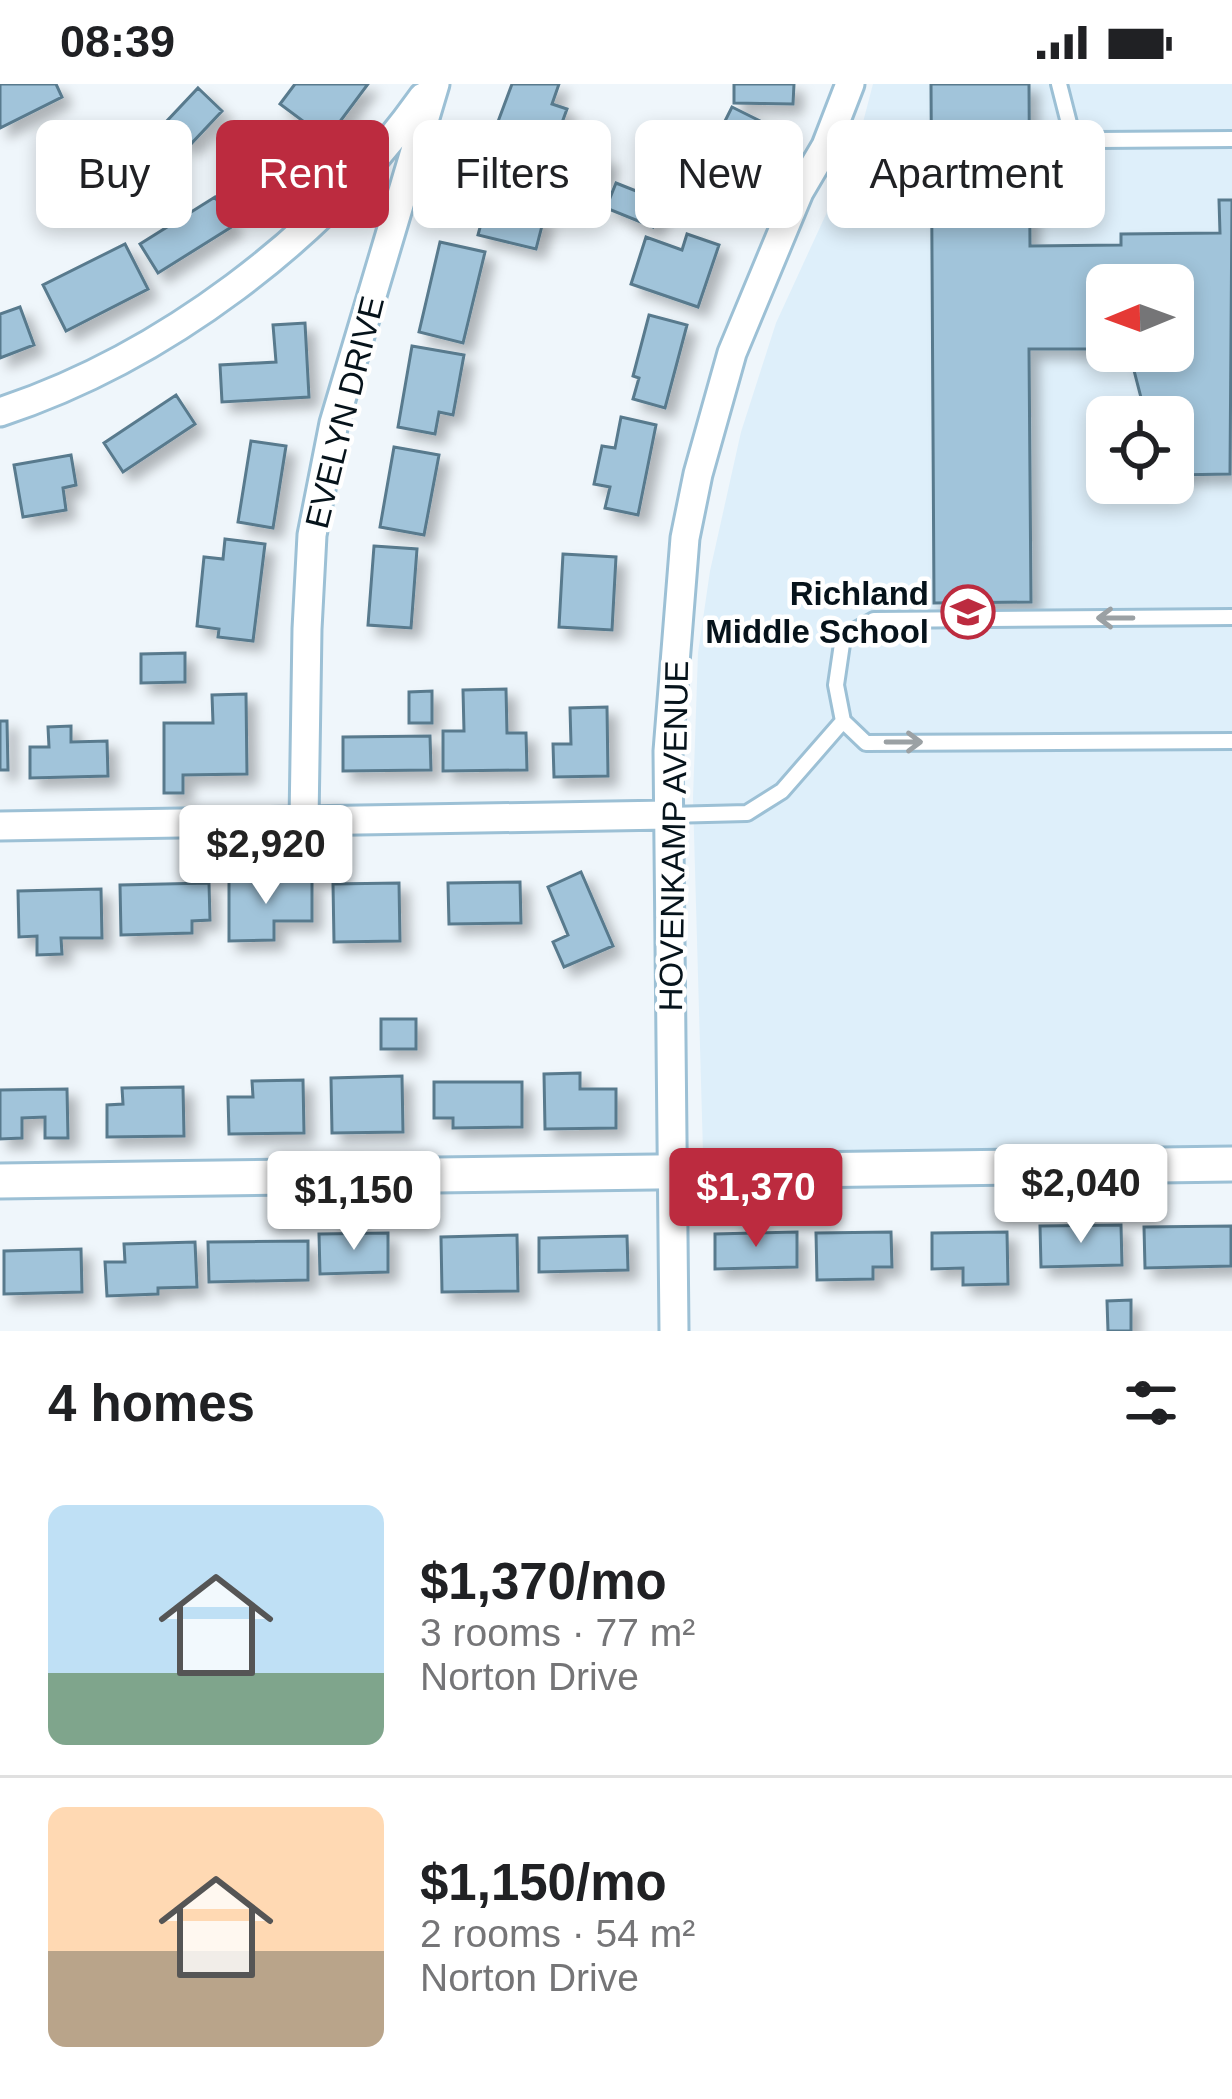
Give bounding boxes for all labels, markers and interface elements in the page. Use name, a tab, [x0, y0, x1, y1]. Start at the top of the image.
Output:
text: 08:39	[60, 16, 175, 67]
chip: Buy	[36, 120, 192, 228]
chip: Rent	[216, 120, 389, 228]
chip: Filters	[413, 120, 611, 228]
chip: New	[635, 120, 803, 228]
chip: Apartment	[827, 120, 1105, 228]
north arrow	[1086, 264, 1194, 372]
map controls	[1086, 264, 1194, 504]
street label: EVELYN DRIVE	[298, 292, 391, 532]
button: locate	[1086, 396, 1194, 504]
place label: Richland Middle School	[705, 575, 929, 650]
school or university icon: Richland Middle School	[940, 584, 996, 640]
one-way arrow	[1096, 607, 1135, 629]
street label: HOVENKAMP AVENUE	[652, 660, 695, 1012]
one-way arrow	[884, 731, 923, 753]
pin: $2,920	[168, 805, 364, 907]
text: $2,920	[206, 822, 326, 865]
pin: $2,040	[983, 1144, 1179, 1246]
pin: $1,370	[658, 1148, 854, 1250]
pin: $1,150	[256, 1151, 452, 1253]
text: $2,040	[1021, 1161, 1141, 1204]
text: $1,370	[696, 1165, 816, 1208]
text: $1,150	[294, 1168, 414, 1211]
icon: filters	[1118, 1370, 1184, 1436]
text: 4 homes	[48, 1375, 255, 1432]
icon: home	[144, 1553, 288, 1697]
text: $1,370/mo	[420, 1553, 667, 1610]
text: 3 rooms · 77 m²	[420, 1611, 695, 1654]
text: Norton Drive	[420, 1655, 639, 1698]
text: $1,150/mo	[420, 1854, 667, 1911]
icon: home	[144, 1855, 288, 1999]
text: 2 rooms · 54 m²	[420, 1912, 695, 1955]
text: Norton Drive	[420, 1956, 639, 1999]

